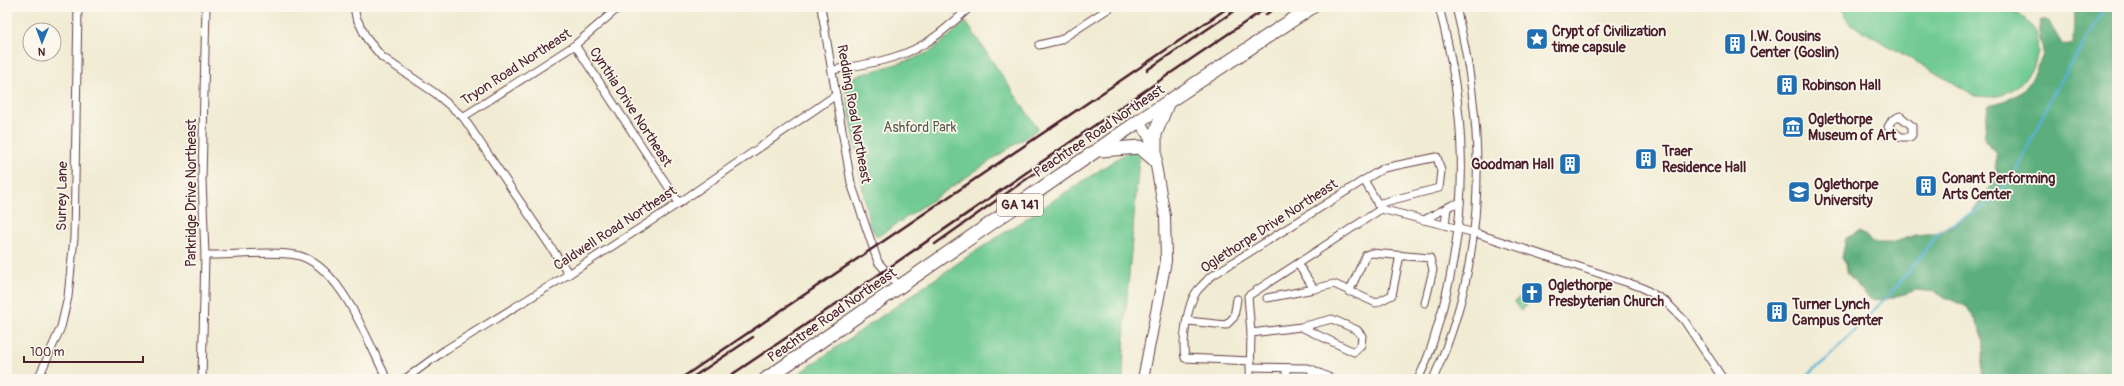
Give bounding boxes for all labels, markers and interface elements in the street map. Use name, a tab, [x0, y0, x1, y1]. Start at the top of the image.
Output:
north arrow	[22, 22, 62, 62]
place label: Crypt of Civilization time capsule	[1551, 23, 1666, 56]
street label: Tryon Road Northeast	[458, 25, 575, 109]
place icon: Crypt of Civilization time capsule	[1524, 26, 1550, 52]
place label: I.W. Cousins Center (Goslin)	[1750, 28, 1840, 61]
building icon: I.W. Cousins Center (Goslin)	[1722, 31, 1748, 57]
street label: Redding Road Northeast	[833, 43, 875, 185]
street label: Cynthia Drive Northeast	[586, 44, 676, 170]
text: N	[37, 45, 46, 58]
building icon: Robinson Hall	[1774, 72, 1800, 98]
place label: Robinson Hall	[1802, 77, 1881, 94]
street label: Peachtree Road Northeast	[1031, 81, 1168, 181]
place label: Oglethorpe Museum of Art	[1808, 111, 1897, 144]
museum icon: Oglethorpe Museum of Art	[1780, 114, 1806, 140]
street label: Parkridge Drive Northeast	[183, 119, 200, 267]
park label: Ashford Park	[883, 119, 957, 136]
place label: Traer Residence Hall	[1661, 143, 1746, 176]
building icon: Traer Residence Hall	[1633, 146, 1659, 172]
building icon: Goodman Hall	[1557, 151, 1583, 177]
place label: Goodman Hall	[1471, 156, 1554, 173]
street label: Surrey Lane	[53, 161, 71, 231]
place label: Conant Performing Arts Center	[1942, 170, 2055, 203]
building icon: Conant Performing Arts Center	[1913, 173, 1939, 199]
street label: Oglethorpe Drive Northeast	[1197, 175, 1341, 277]
place label: Oglethorpe University	[1814, 176, 1879, 209]
school or university icon: Oglethorpe University	[1786, 179, 1812, 205]
street label: Caldwell Road Northeast	[550, 182, 680, 274]
road number: GA 141	[997, 194, 1043, 216]
street label: Peachtree Road Northeast	[764, 264, 900, 366]
place label: Oglethorpe Presbyterian Church	[1548, 277, 1665, 310]
church icon: Oglethorpe Presbyterian Church	[1519, 280, 1545, 306]
place label: Turner Lynch Campus Center	[1791, 296, 1884, 329]
building icon: Turner Lynch Campus Center	[1764, 299, 1790, 325]
scale bar	[24, 338, 143, 364]
text: 100 m	[30, 345, 65, 360]

